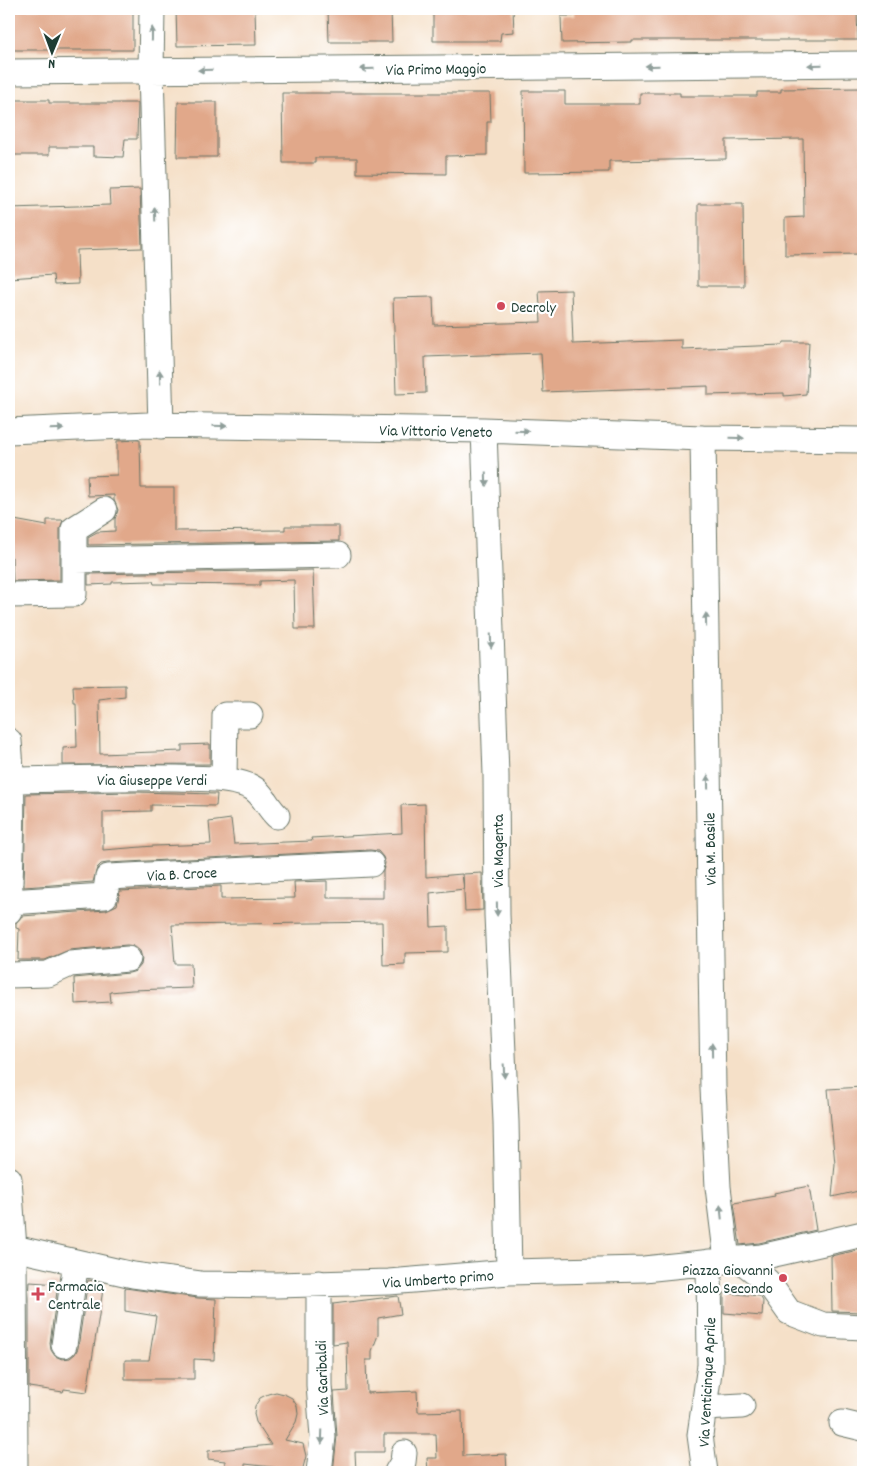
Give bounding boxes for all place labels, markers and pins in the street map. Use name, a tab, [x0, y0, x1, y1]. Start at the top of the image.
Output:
place label: Decroly	[511, 297, 557, 320]
marker: Decroly	[495, 300, 507, 312]
place label: Piazza Giovanni Paolo Secondo	[682, 1260, 773, 1301]
marker: Piazza Giovanni Paolo Secondo	[777, 1272, 789, 1284]
place label: Farmacia Centrale	[48, 1276, 104, 1317]
marker: Farmacia Centrale	[32, 1288, 44, 1300]

